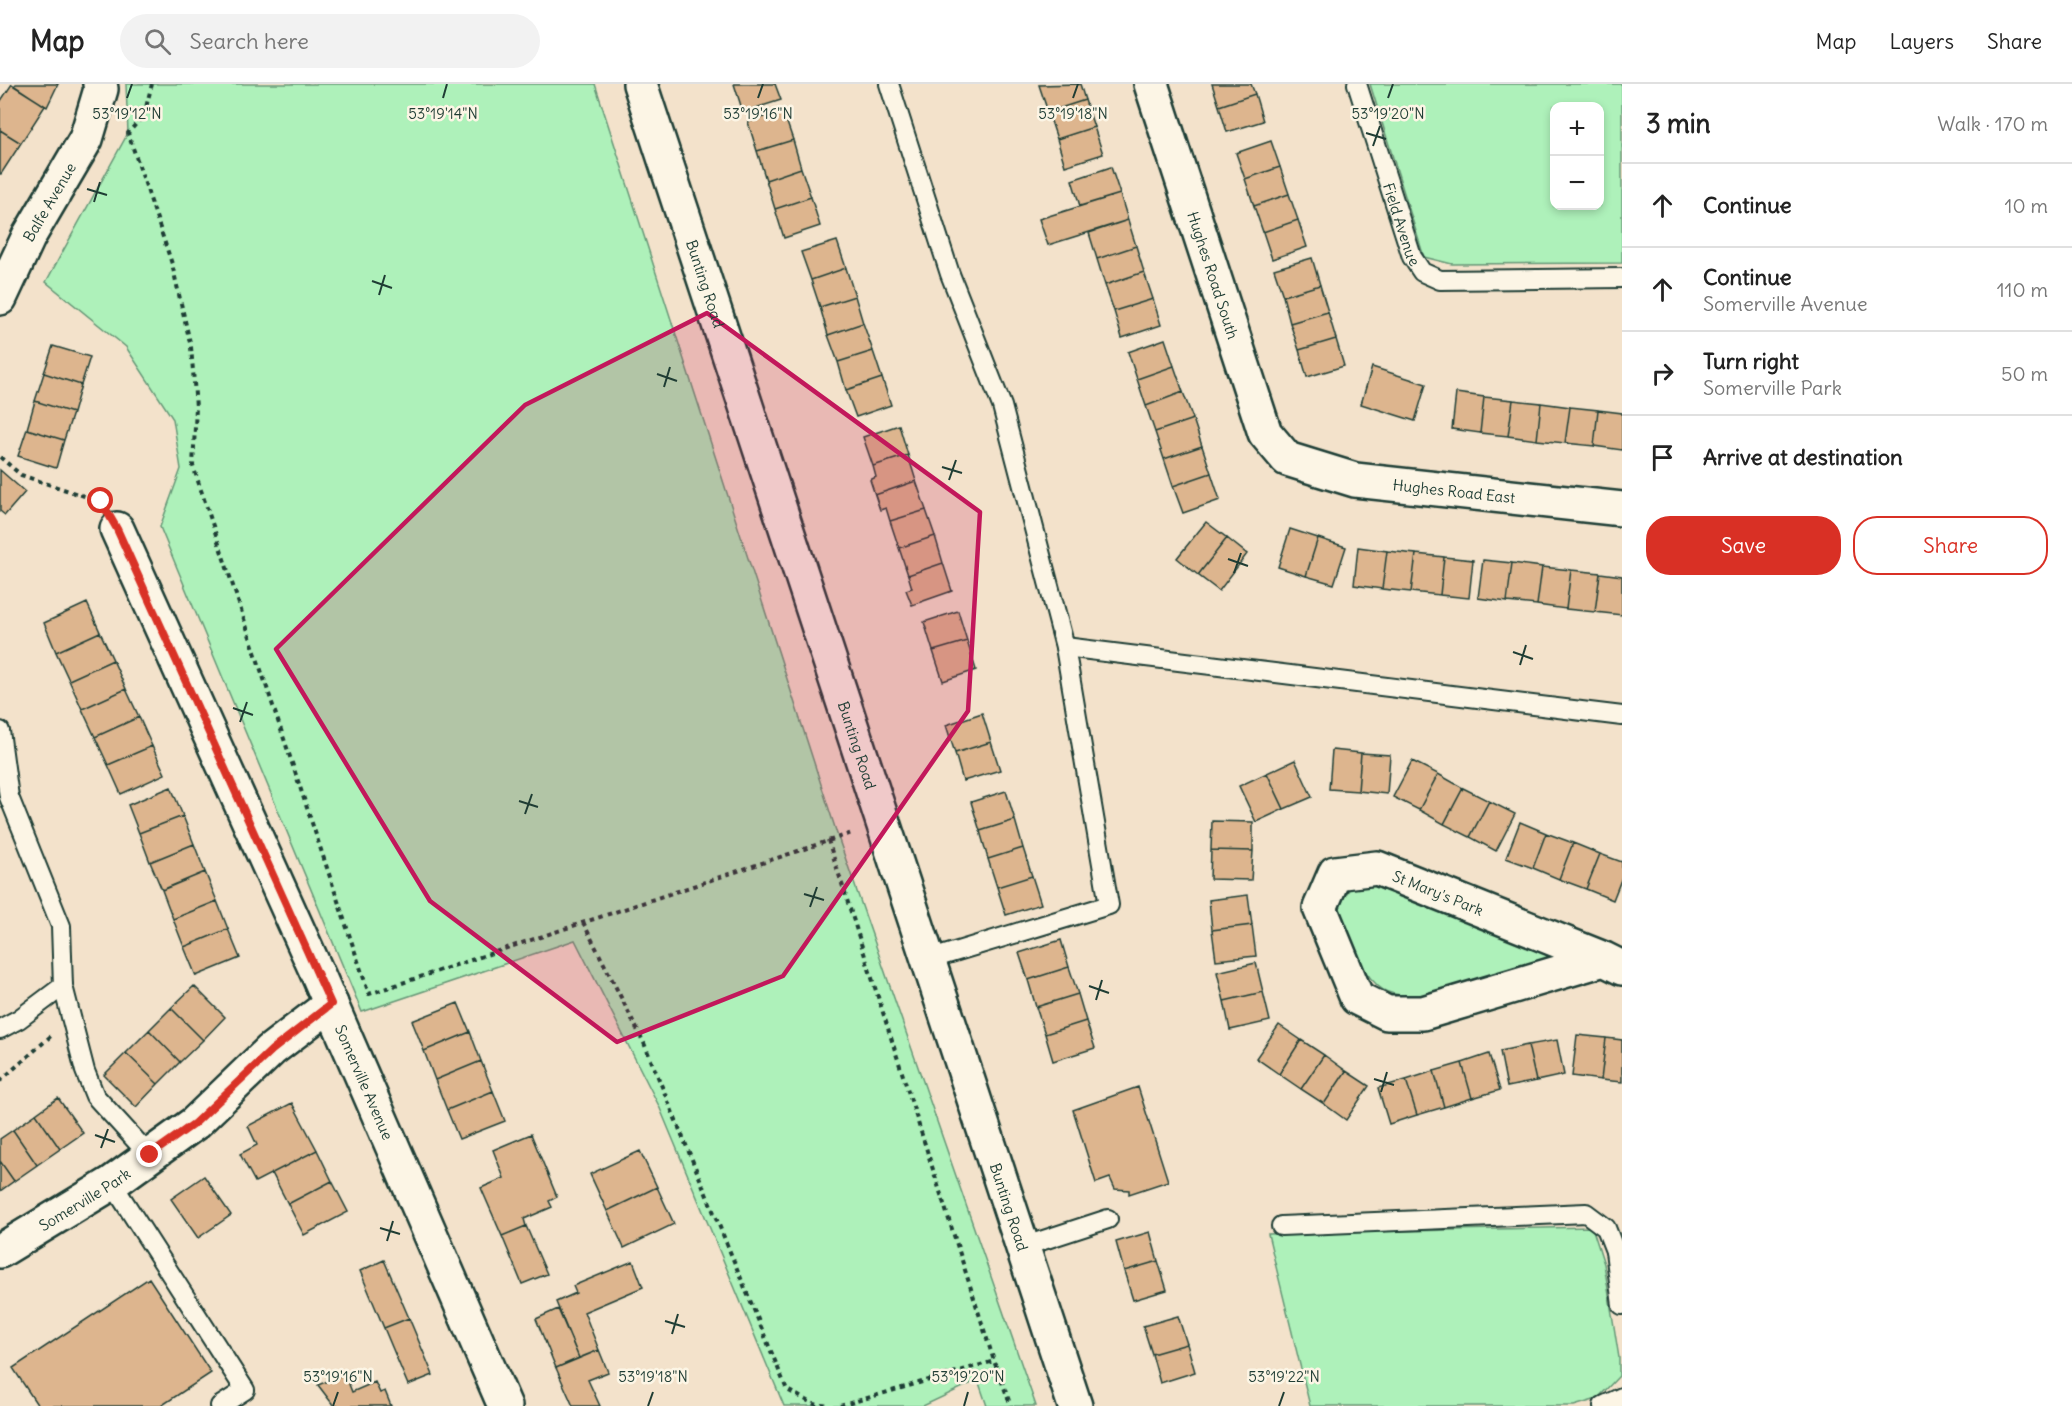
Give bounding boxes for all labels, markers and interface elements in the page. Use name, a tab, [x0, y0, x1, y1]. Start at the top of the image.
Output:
search box	[120, 14, 540, 68]
text: Map	[30, 23, 84, 59]
icon: search	[141, 25, 174, 58]
text: Search here	[189, 27, 309, 55]
text: Map	[1816, 28, 1856, 55]
text: Layers	[1889, 28, 1954, 55]
text: Share	[1987, 28, 2042, 55]
map controls	[1550, 102, 1604, 210]
button: +	[1550, 102, 1604, 156]
text: 53°19'12"N	[92, 104, 162, 123]
text: 53°19'14"N	[408, 104, 478, 123]
text: 53°19'16"N	[723, 104, 793, 123]
text: 53°19'18"N	[1038, 104, 1108, 123]
text: 53°19'20"N	[1351, 104, 1425, 123]
text: 3 min	[1646, 107, 1711, 140]
text: Walk · 170 m	[1937, 111, 2048, 136]
button: −	[1550, 156, 1604, 210]
street label: Balfe Avenue	[18, 159, 80, 245]
street label: Field Avenue	[1379, 180, 1425, 269]
icon: ahead	[1646, 189, 1679, 222]
text: Continue	[1703, 191, 1792, 219]
text: 10 m	[2005, 193, 2048, 218]
street label: Hughes Road South	[1184, 209, 1243, 342]
street label: Bunting Road	[682, 237, 729, 330]
text: Continue	[1703, 263, 1792, 291]
icon: ahead	[1646, 273, 1679, 306]
text: 110 m	[1997, 277, 2048, 302]
text: Somerville Avenue	[1703, 291, 1868, 316]
text: Turn right	[1703, 347, 1799, 375]
icon: right	[1646, 357, 1679, 390]
text: 50 m	[2001, 361, 2048, 386]
text: Somerville Park	[1703, 375, 1842, 400]
icon: arrive	[1646, 441, 1679, 474]
text: Arrive at destination	[1703, 443, 1903, 471]
street label: Hughes Road East	[1392, 475, 1516, 507]
route start	[87, 487, 113, 513]
button: Save	[1646, 516, 1841, 575]
button: Share	[1853, 516, 2048, 575]
street label: Bunting Road	[834, 699, 881, 792]
street label: St Mary's Park	[1390, 866, 1487, 919]
street label: Somerville Avenue	[331, 1022, 398, 1143]
route end	[136, 1141, 162, 1167]
street label: Bunting Road	[986, 1160, 1033, 1253]
street label: Somerville Park	[35, 1163, 134, 1235]
text: 53°19'16"N	[303, 1367, 373, 1386]
text: 53°19'18"N	[618, 1367, 688, 1386]
text: 53°19'20"N	[931, 1367, 1005, 1386]
text: 53°19'22"N	[1248, 1367, 1320, 1386]

